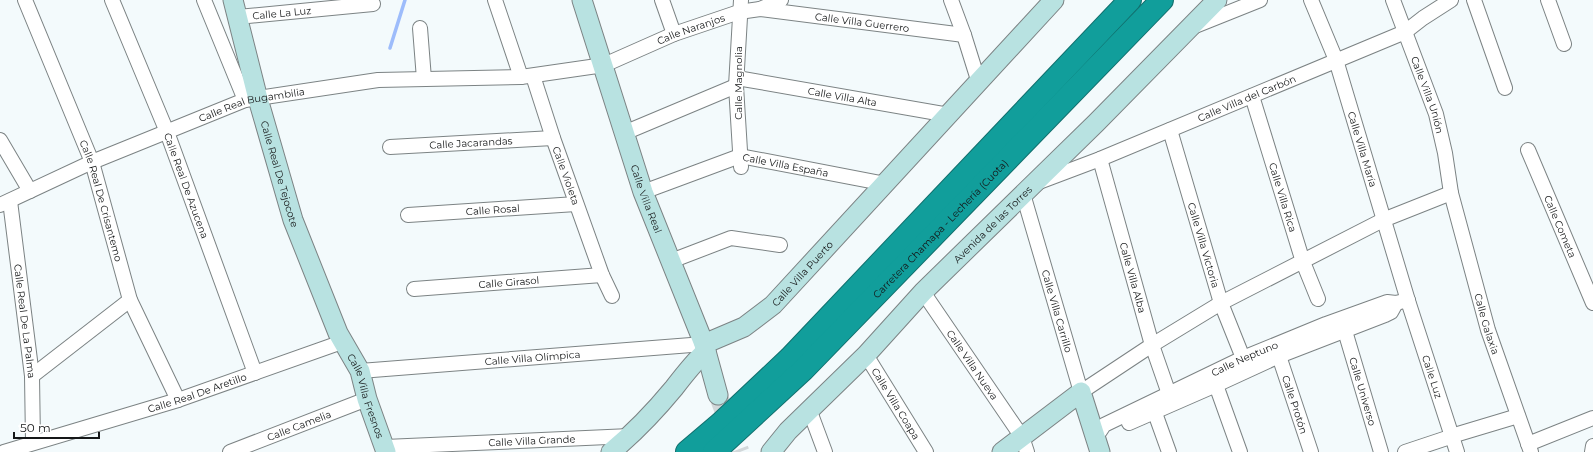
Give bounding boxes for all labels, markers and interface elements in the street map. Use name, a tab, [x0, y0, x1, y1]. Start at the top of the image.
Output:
street label: Calle La Luz	[252, 3, 312, 22]
street label: Calle Villa Guerrero	[814, 10, 910, 34]
street label: Calle Naranjos	[655, 11, 726, 47]
street label: Calle Magnolia	[732, 46, 745, 120]
street label: Calle Villa Unión	[1408, 54, 1447, 135]
street label: Calle Villa del Carbón	[1196, 72, 1298, 124]
street label: Calle Villa Alta	[807, 84, 878, 109]
street label: Calle Real Bugambilia	[197, 85, 306, 125]
street label: Calle Villa María	[1345, 110, 1380, 189]
street label: Calle Real De Tejocote	[258, 119, 302, 229]
street label: Calle Real De Azucena	[161, 131, 212, 240]
street label: Calle Jacarandas	[429, 134, 513, 151]
street label: Calle Real De Crisantemo	[77, 138, 126, 263]
street label: Calle Violeta	[550, 144, 583, 207]
street label: Calle Villa España	[742, 150, 830, 179]
street label: Carretera Chamapa - Lechería (Cuota)	[870, 156, 1011, 301]
street label: Calle Villa Rica	[1266, 161, 1300, 234]
street label: Calle Villa Real	[628, 163, 665, 235]
street label: Avenida de las Torres	[950, 183, 1035, 265]
street label: Calle Cometa	[1541, 193, 1579, 260]
street label: Calle Rosal	[465, 201, 520, 218]
street label: Calle Villa Victoria	[1185, 201, 1223, 289]
street label: Calle Villa Puerto	[769, 238, 836, 309]
street label: Calle Villa Alba	[1117, 241, 1149, 314]
street label: Calle Real De La Palma	[11, 263, 39, 379]
street label: Calle Villa Carrillo	[1039, 268, 1076, 354]
street label: Calle Girasol	[478, 273, 540, 291]
street label: Calle Galaxia	[1472, 292, 1503, 356]
street label: Calle Villa Nueva	[944, 327, 1001, 402]
street label: Calle Neptuno	[1209, 338, 1280, 379]
street label: Calle Villa Olímpica	[484, 347, 581, 368]
street label: Calle Villa Fresnos	[345, 351, 387, 440]
street label: Calle Luz	[1419, 353, 1446, 400]
street label: Calle Universo	[1347, 356, 1379, 427]
street label: Calle Villa Coapa	[869, 365, 923, 442]
street label: Calle Real De Aretillo	[146, 370, 248, 415]
street label: Calle Protón	[1279, 373, 1311, 435]
street label: Calle Camelia	[265, 407, 333, 444]
scale bar	[14, 414, 99, 440]
text: 50 m	[20, 420, 51, 435]
street label: Calle Villa Grande	[488, 432, 576, 449]

